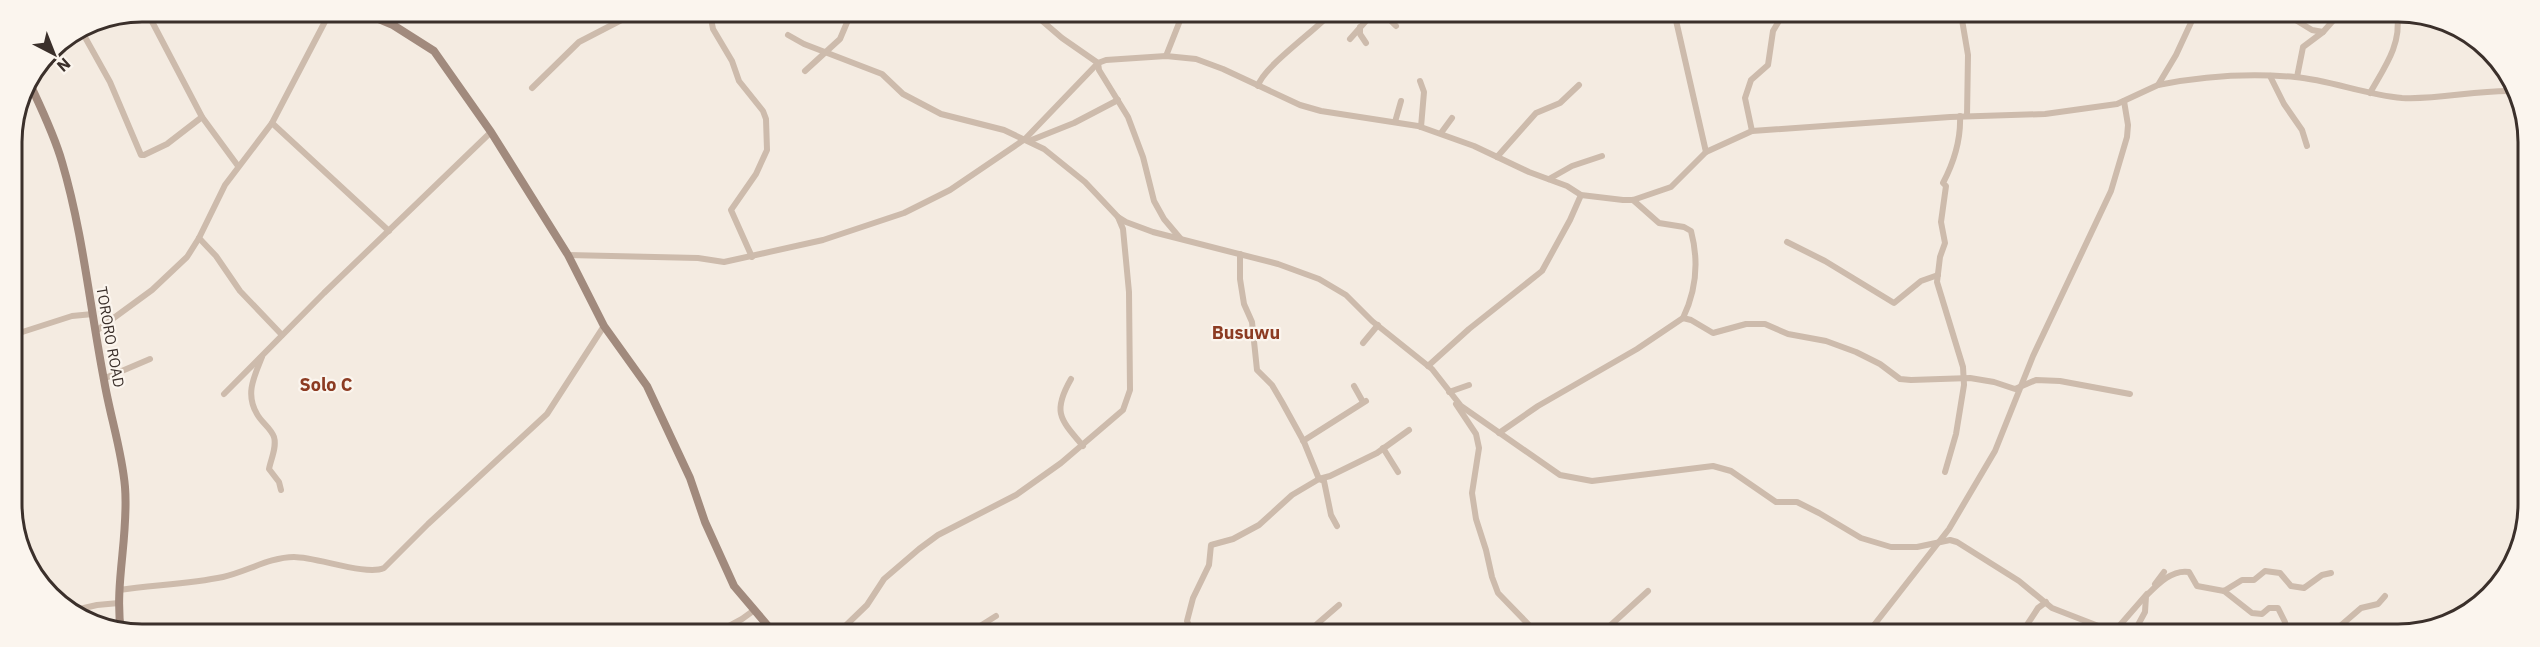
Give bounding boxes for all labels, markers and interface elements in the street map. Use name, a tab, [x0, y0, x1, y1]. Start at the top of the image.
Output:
north arrow	[24, 24, 84, 84]
text: N	[53, 54, 75, 76]
street label: TORORO ROAD	[92, 285, 129, 389]
district label: Busuwu	[1212, 321, 1280, 344]
district label: Solo C	[300, 373, 353, 396]

